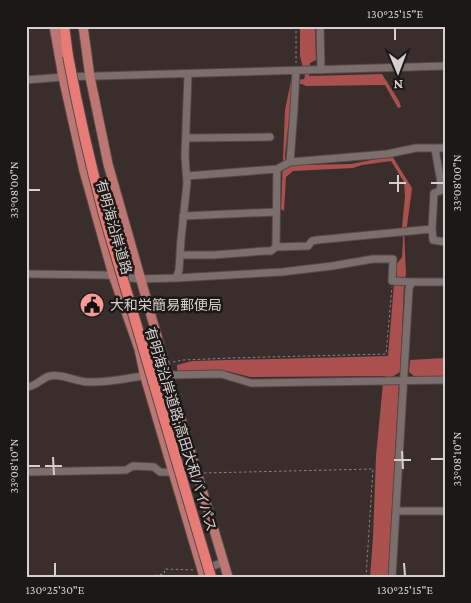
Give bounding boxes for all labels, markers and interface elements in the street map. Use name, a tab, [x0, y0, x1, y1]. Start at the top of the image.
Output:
text: 130°25'15"E	[367, 7, 423, 21]
north arrow	[374, 48, 424, 98]
text: N	[393, 77, 403, 93]
text: 33°08'00"N	[450, 154, 464, 212]
text: 33°08'00"N	[7, 161, 21, 219]
street label: 有明海沿岸道路	[93, 178, 135, 276]
public building icon: 大和栄簡易郵便局	[79, 292, 105, 318]
place label: 大和栄簡易郵便局	[110, 297, 222, 313]
street label: 有明海沿岸道路;高田大和バイパス	[142, 325, 220, 533]
text: 33°08'10"N	[450, 432, 464, 486]
text: 33°08'10"N	[7, 439, 21, 493]
text: 130°25'30"E	[26, 583, 85, 597]
text: 130°25'15"E	[377, 583, 433, 597]

